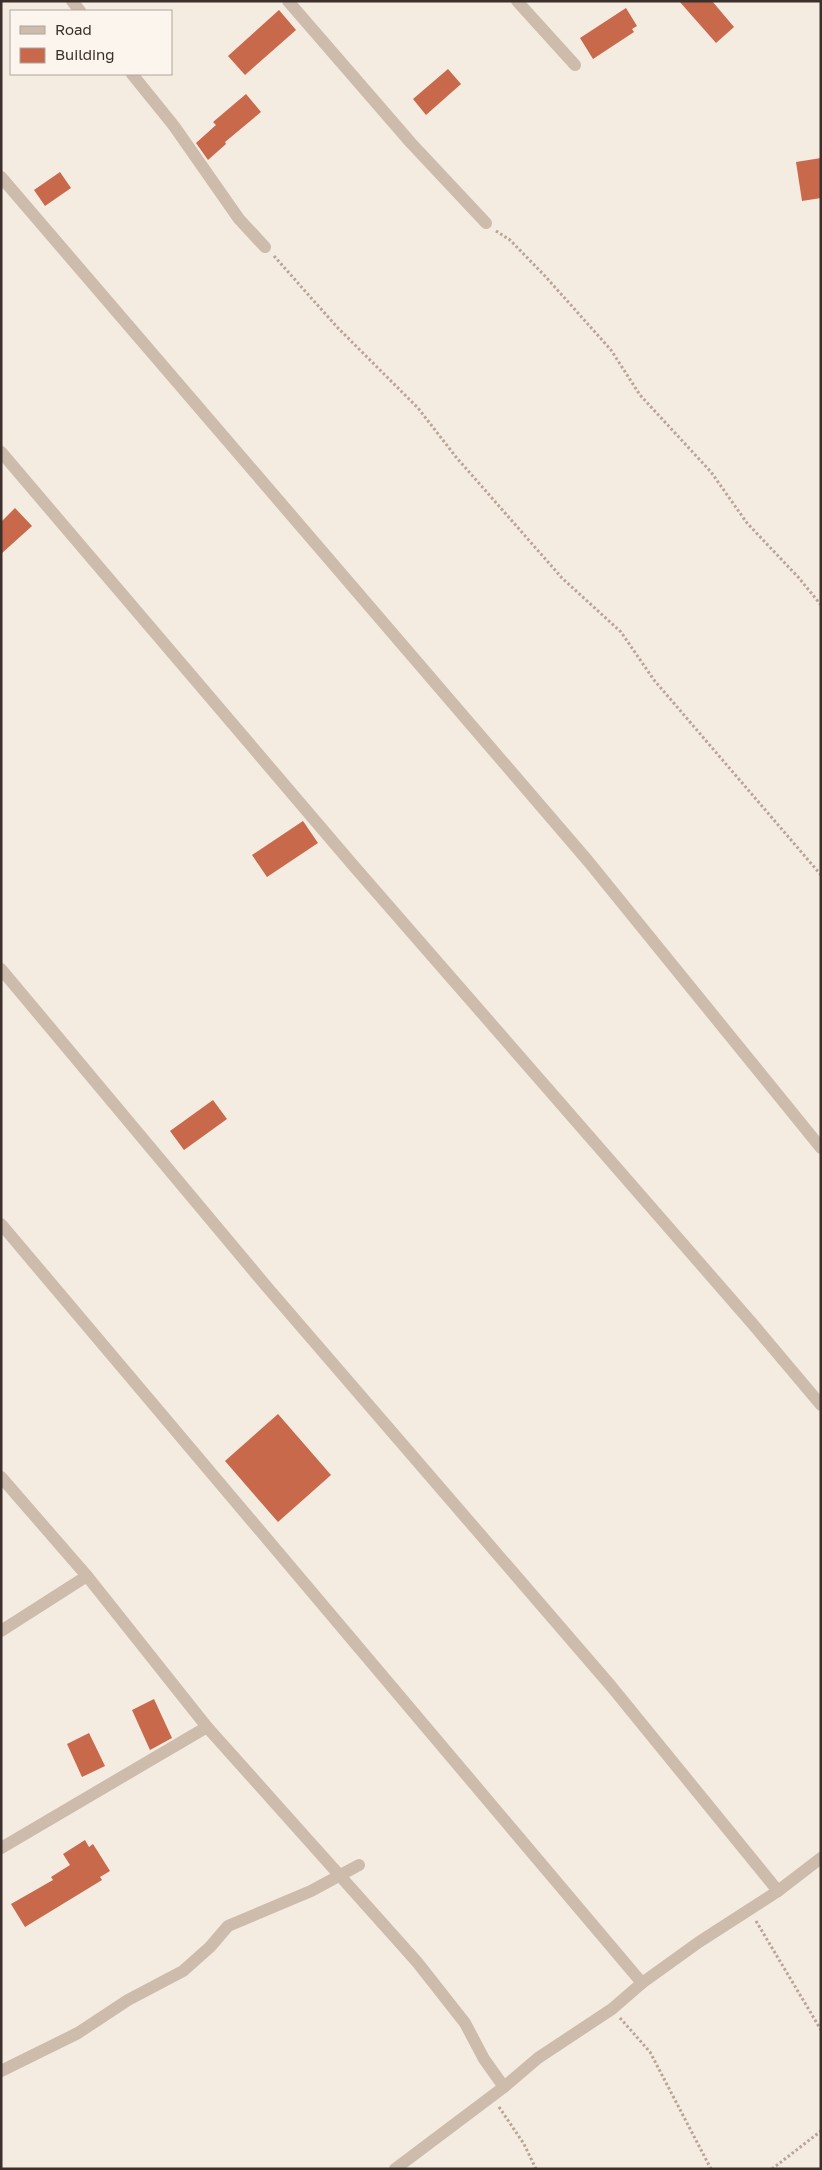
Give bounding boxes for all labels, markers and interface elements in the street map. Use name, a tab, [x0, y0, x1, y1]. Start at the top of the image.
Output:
legend	[10, 10, 172, 75]
text: Road	[55, 20, 92, 38]
text: Building	[55, 45, 115, 63]

